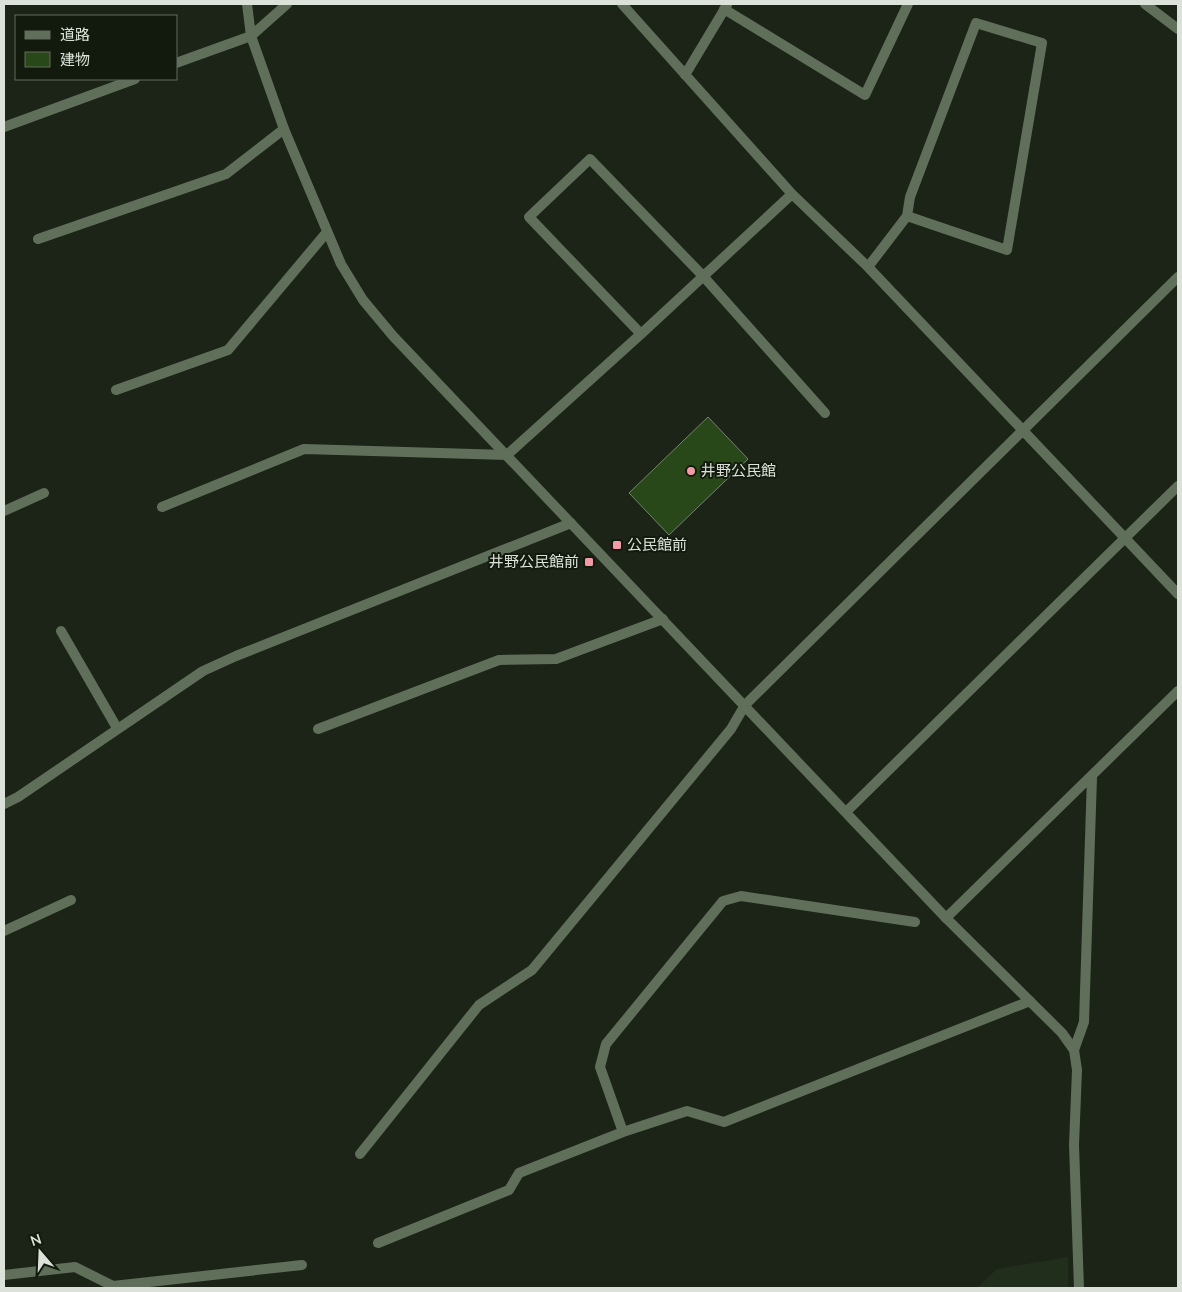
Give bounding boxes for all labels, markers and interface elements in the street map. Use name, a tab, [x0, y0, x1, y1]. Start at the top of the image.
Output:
legend	[15, 15, 178, 80]
text: 道路	[60, 25, 90, 45]
text: 建物	[60, 50, 90, 70]
place label: 井野公民館	[701, 461, 776, 481]
marker: 井野公民館	[685, 465, 697, 477]
place label: 公民館前	[627, 535, 687, 555]
marker: 公民館前	[611, 539, 623, 551]
place label: 井野公民館前	[489, 552, 579, 572]
marker: 井野公民館前	[583, 556, 595, 568]
north arrow	[15, 1227, 65, 1277]
text: N	[28, 1229, 44, 1251]

